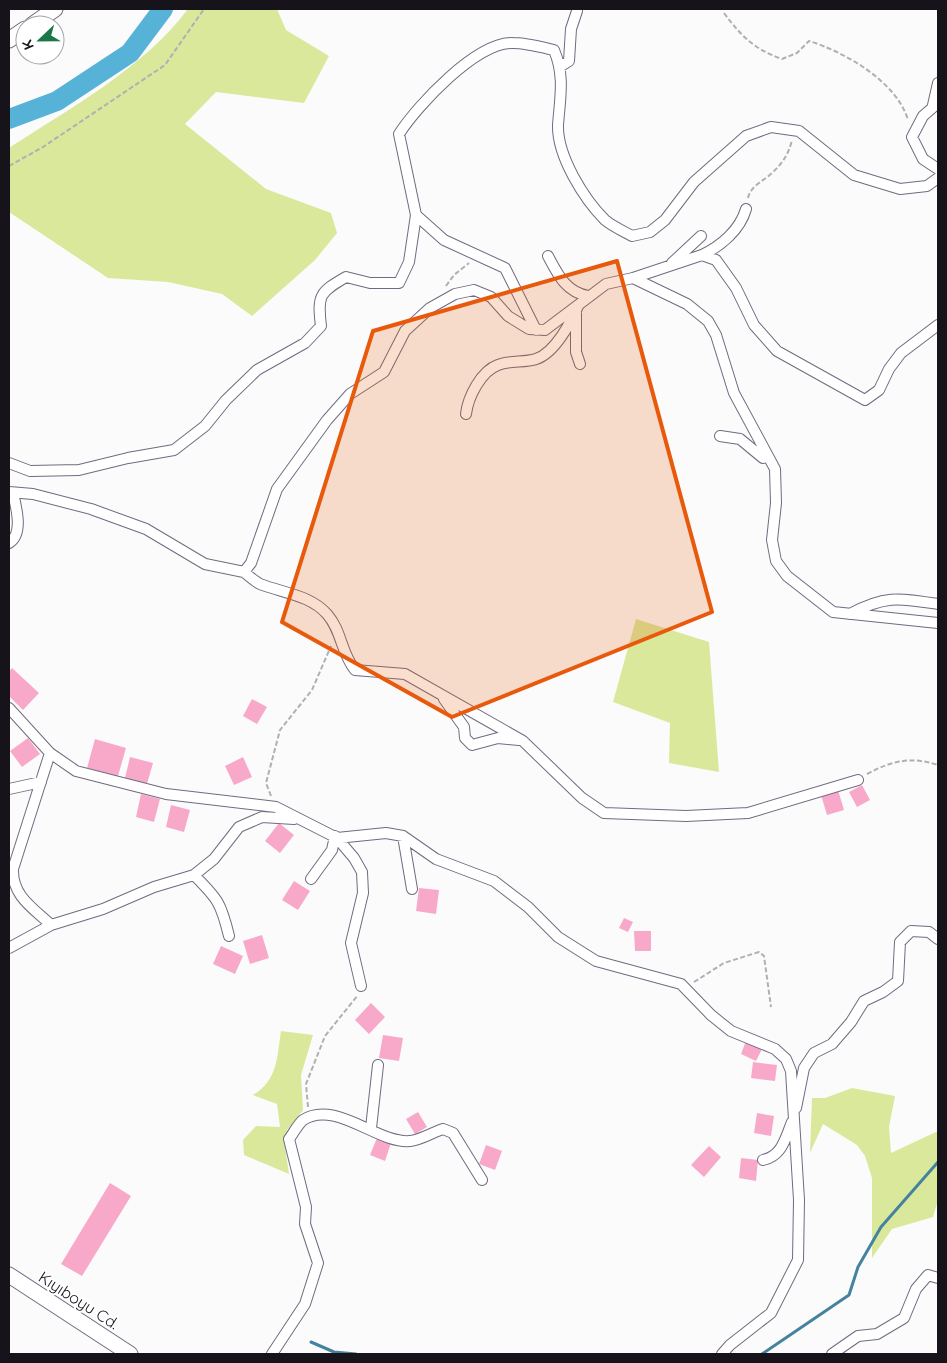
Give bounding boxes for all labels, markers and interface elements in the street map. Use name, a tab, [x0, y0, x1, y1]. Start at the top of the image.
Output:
north arrow	[15, 15, 65, 65]
text: K	[18, 37, 38, 52]
street label: Kıyıboyu Cd.	[35, 1267, 123, 1333]

